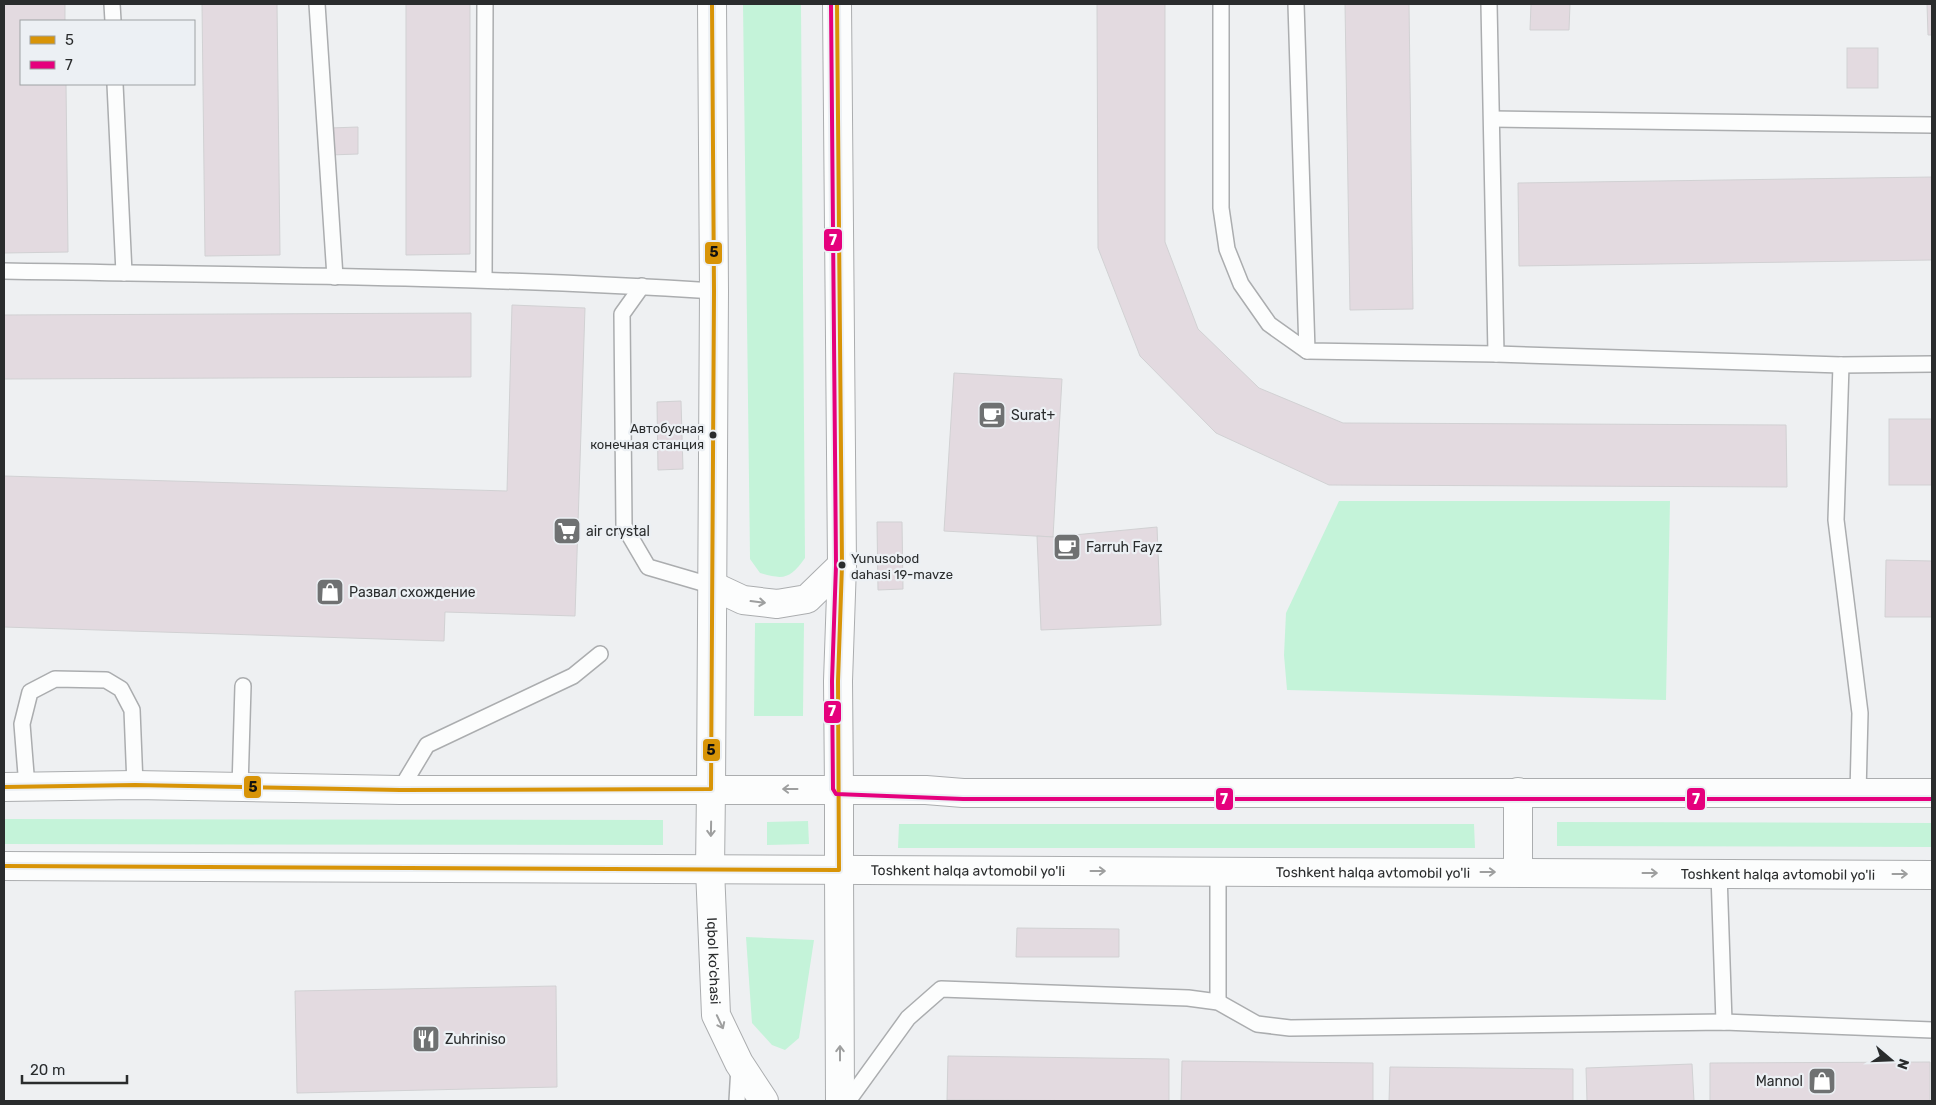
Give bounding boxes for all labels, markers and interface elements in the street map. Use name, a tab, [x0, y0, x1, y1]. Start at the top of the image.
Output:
legend	[20, 20, 195, 85]
text: 5	[65, 31, 74, 49]
text: 7	[65, 56, 73, 74]
line badge: 7	[823, 228, 843, 252]
text: 7	[829, 232, 837, 249]
line badge: 5	[704, 241, 723, 265]
text: 5	[709, 244, 719, 261]
cafe icon: Surat+	[977, 400, 1007, 430]
place label: Surat+	[1011, 407, 1055, 424]
place label: Автобусная конечная станция	[590, 421, 704, 452]
marker: Автобусная конечная станция	[708, 430, 718, 440]
supermarket icon: air crystal	[552, 516, 582, 546]
place label: air crystal	[586, 523, 650, 540]
cafe icon: Farruh Fayz	[1052, 532, 1082, 562]
place label: Farruh Fayz	[1086, 539, 1163, 556]
place label: Yunusobod dahasi 19-mavze	[851, 551, 953, 582]
marker: Yunusobod dahasi 19-mavze	[837, 560, 847, 570]
shop icon: Развал схождение	[315, 577, 345, 607]
place label: Развал схождение	[349, 584, 476, 601]
one-way arrow	[750, 597, 766, 607]
line badge: 7	[823, 700, 842, 724]
text: 7	[828, 703, 836, 720]
line badge: 5	[702, 738, 721, 762]
text: 5	[706, 742, 716, 759]
line badge: 5	[243, 775, 262, 799]
text: 5	[248, 779, 258, 796]
one-way arrow	[782, 784, 798, 794]
line badge: 7	[1215, 787, 1234, 811]
line badge: 7	[1686, 787, 1706, 811]
text: 7	[1220, 791, 1228, 808]
text: 7	[1692, 791, 1700, 808]
one-way arrow	[706, 820, 716, 837]
street label: Toshkent halqa avtomobil yo'li	[871, 862, 1065, 880]
street label: Toshkent halqa avtomobil yo'li	[1276, 864, 1470, 882]
one-way arrow	[1089, 866, 1105, 876]
street label: Toshkent halqa avtomobil yo'li	[1681, 866, 1875, 884]
one-way arrow	[1479, 867, 1495, 877]
one-way arrow	[1642, 868, 1658, 878]
one-way arrow	[1892, 870, 1908, 879]
street label: Iqbol ko'chasi	[703, 917, 724, 1005]
one-way arrow	[715, 1014, 725, 1029]
restaurant icon: Zuhriniso	[411, 1024, 441, 1054]
place label: Zuhriniso	[445, 1031, 506, 1048]
north arrow	[1866, 1035, 1916, 1085]
one-way arrow	[835, 1045, 845, 1061]
scale bar	[22, 1052, 128, 1084]
text: N	[1893, 1057, 1912, 1072]
text: 20 m	[30, 1061, 65, 1079]
shop icon: Mannol	[1807, 1066, 1837, 1096]
place label: Mannol	[1756, 1073, 1803, 1090]

